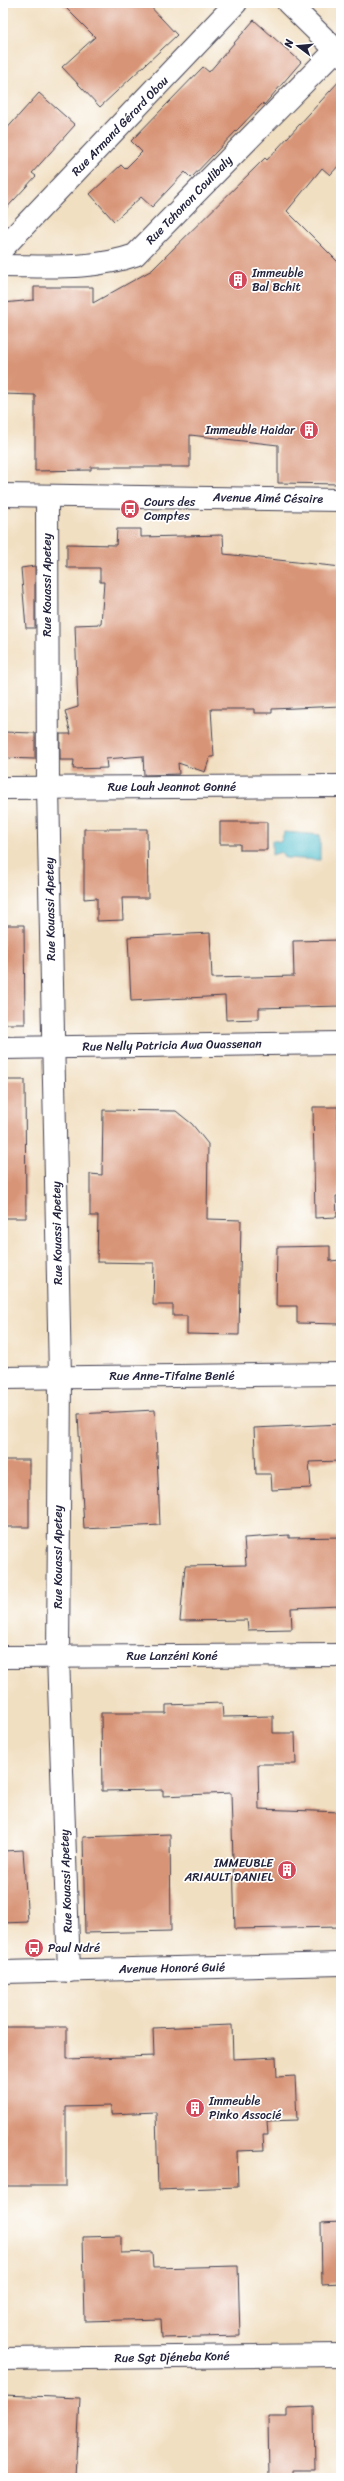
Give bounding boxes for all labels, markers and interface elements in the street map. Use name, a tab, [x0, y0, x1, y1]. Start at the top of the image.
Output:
north arrow	[278, 26, 318, 66]
text: N	[278, 37, 299, 51]
street label: Rue Armand Gérard Obou	[66, 70, 174, 181]
street label: Rue Tchonon Coulibaly	[140, 150, 238, 250]
place label: Immeuble Bal Bchit	[251, 262, 304, 298]
building icon: Immeuble Bal Bchit	[227, 269, 249, 291]
place label: Immeuble Haidar	[204, 419, 296, 441]
building icon: Immeuble Haidar	[298, 419, 320, 441]
street label: Avenue Aimé Césaire	[212, 486, 324, 510]
place label: Cours des Comptes	[144, 491, 196, 527]
bus stop icon: Cours des Comptes	[119, 498, 141, 520]
street label: Rue Kouassi Apetey	[36, 532, 58, 637]
street label: Rue Louh Jeannot Gonné	[108, 776, 236, 798]
street label: Rue Kouassi Apetey	[38, 856, 62, 961]
street label: Rue Nelly Patricia Awa Ouassenan	[82, 1032, 262, 1058]
street label: Rue Kouassi Apetey	[45, 1180, 69, 1285]
street label: Rue Anne-Tifaine Benié	[109, 1365, 235, 1387]
street label: Rue Kouassi Apetey	[47, 1504, 69, 1609]
street label: Rue Lanzéni Koné	[126, 1645, 218, 1667]
street label: Rue Kouassi Apetey	[53, 1828, 79, 1933]
place label: IMMEUBLE ARIAULT DANIEL	[183, 1852, 274, 1888]
building icon: IMMEUBLE ARIAULT DANIEL	[276, 1859, 298, 1881]
bus stop icon: Paul Ndré	[23, 1937, 45, 1959]
place label: Paul Ndré	[48, 1937, 100, 1959]
street label: Avenue Honoré Guié	[118, 1956, 225, 1980]
place label: Immeuble Pinko Associé	[208, 2090, 281, 2126]
building icon: Immeuble Pinko Associé	[184, 2097, 206, 2119]
street label: Rue Sgt Djéneba Koné	[114, 2345, 230, 2369]

